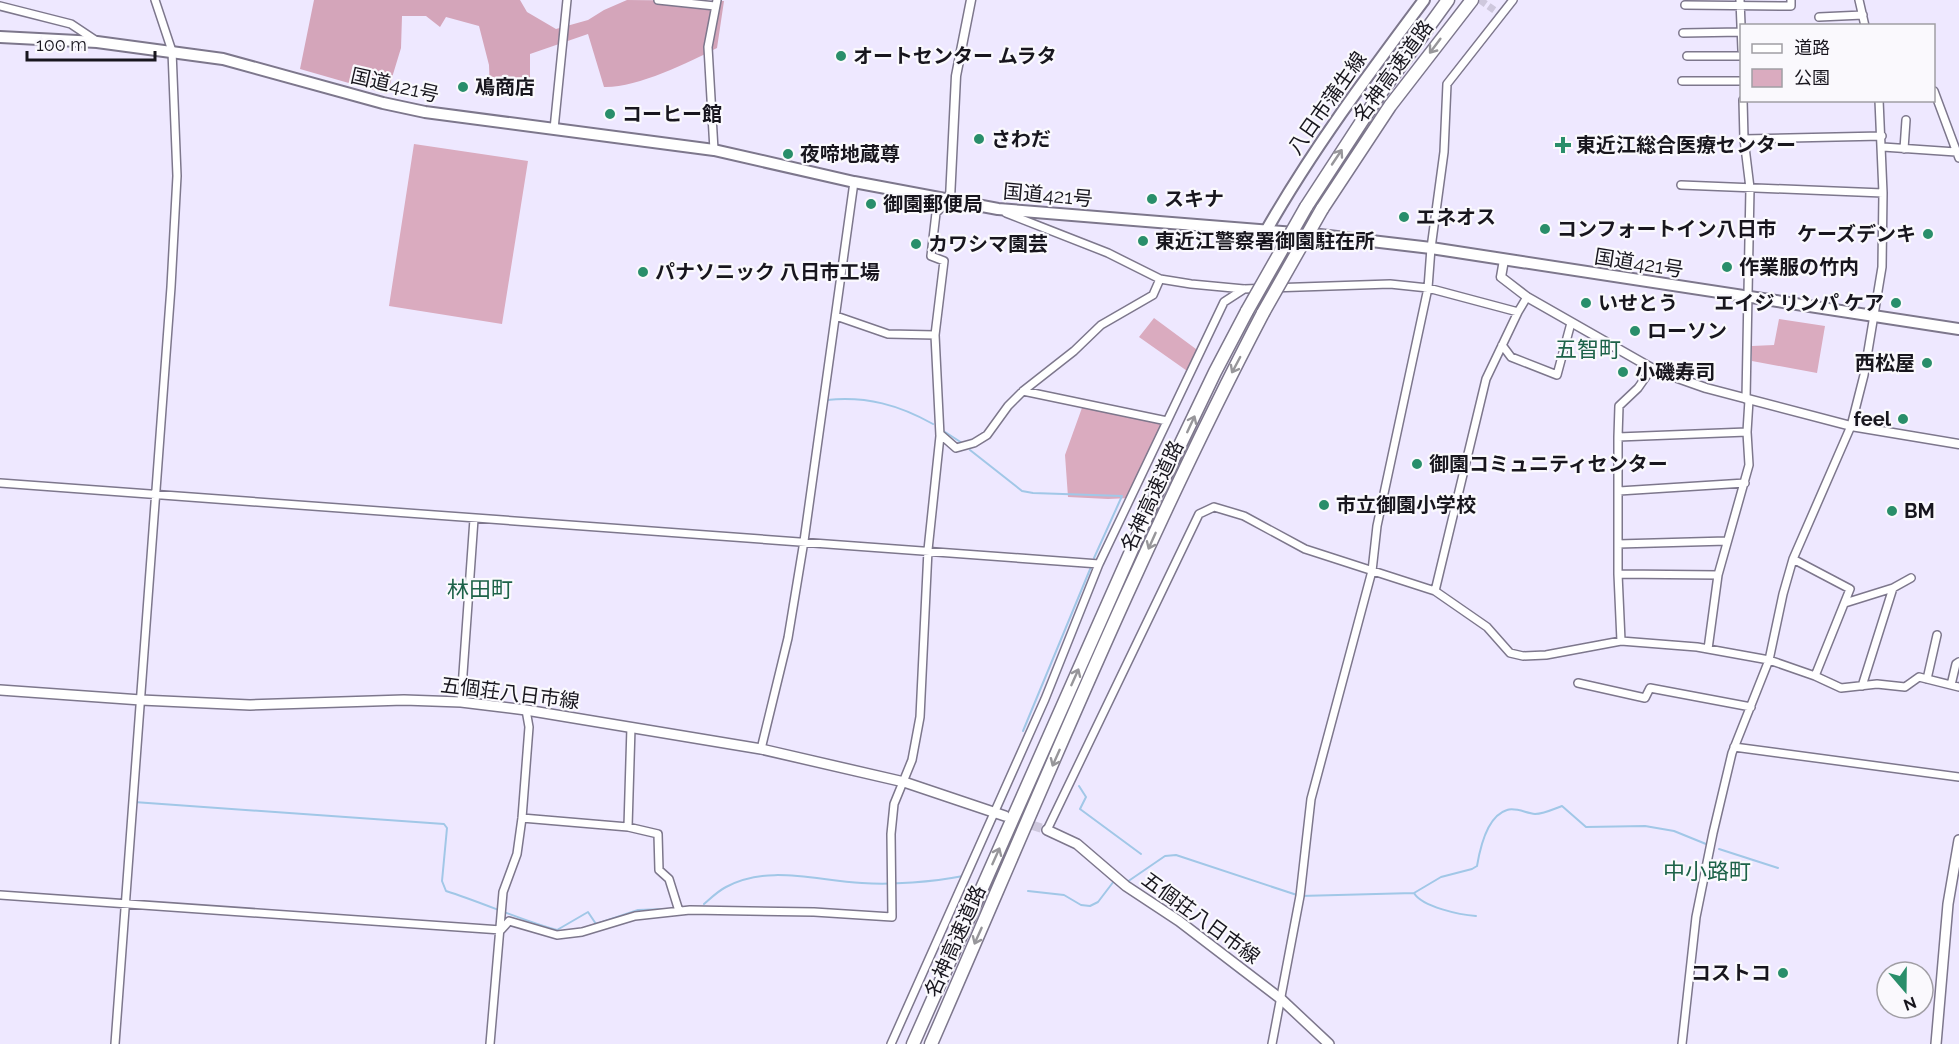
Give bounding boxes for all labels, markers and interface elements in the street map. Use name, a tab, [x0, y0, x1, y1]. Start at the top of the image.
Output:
street label: 名神高速道路	[1348, 15, 1438, 127]
scale bar	[27, 24, 154, 62]
legend	[1740, 24, 1935, 102]
text: 100 m	[36, 34, 87, 55]
one-way arrow	[1429, 37, 1442, 53]
text: 道路	[1794, 37, 1830, 58]
place label: オートセンター ムラタ	[853, 44, 1057, 68]
street label: 八日市蒲生線	[1283, 47, 1371, 159]
marker: オートセンター ムラタ	[834, 49, 848, 63]
street label: 国道421号	[348, 63, 442, 107]
text: 公園	[1794, 67, 1830, 88]
place label: 鳰商店	[475, 75, 535, 99]
marker: 鳰商店	[456, 80, 470, 94]
place label: コーヒー館	[622, 102, 722, 126]
marker: コーヒー館	[603, 107, 617, 121]
place label: さわだ	[991, 127, 1051, 151]
marker: さわだ	[972, 132, 986, 146]
place label: 東近江総合医療センター	[1576, 133, 1796, 157]
marker: 東近江総合医療センター	[1554, 136, 1572, 154]
place label: 夜啼地蔵尊	[800, 142, 900, 166]
marker: 夜啼地蔵尊	[781, 147, 795, 161]
one-way arrow	[1332, 149, 1344, 166]
street label: 国道421号	[1002, 179, 1094, 211]
place label: スキナ	[1164, 187, 1224, 211]
place label: 御園郵便局	[883, 192, 983, 216]
marker: スキナ	[1145, 192, 1159, 206]
marker: 御園郵便局	[864, 197, 878, 211]
place label: エネオス	[1416, 205, 1496, 229]
marker: エネオス	[1397, 210, 1411, 224]
place label: コンフォートイン八日市	[1557, 217, 1776, 241]
marker: コンフォートイン八日市	[1538, 222, 1552, 236]
place label: ケーズデンキ	[1797, 222, 1916, 246]
marker: ケーズデンキ	[1921, 227, 1935, 241]
place label: 東近江警察署御園駐在所	[1155, 229, 1375, 253]
place label: カワシマ園芸	[928, 232, 1048, 256]
marker: 東近江警察署御園駐在所	[1136, 234, 1150, 248]
marker: カワシマ園芸	[909, 237, 923, 251]
street label: 国道421号	[1593, 244, 1685, 282]
place label: 作業服の竹内	[1739, 255, 1859, 279]
place label: パナソニック 八日市工場	[655, 260, 880, 284]
marker: 作業服の竹内	[1720, 260, 1734, 274]
marker: パナソニック 八日市工場	[636, 265, 650, 279]
place label: いせとう	[1598, 291, 1678, 315]
place label: エイジ リンパ ケア	[1714, 291, 1884, 315]
marker: いせとう	[1579, 296, 1593, 310]
marker: エイジ リンパ ケア	[1889, 296, 1903, 310]
place label: ローソン	[1647, 319, 1727, 343]
marker: ローソン	[1628, 324, 1642, 338]
district label: 五智町	[1555, 336, 1621, 362]
place label: 西松屋	[1855, 351, 1915, 375]
one-way arrow	[1230, 356, 1242, 373]
marker: 西松屋	[1920, 356, 1934, 370]
place label: 小磯寿司	[1635, 360, 1715, 384]
marker: 小磯寿司	[1616, 365, 1630, 379]
place label: feel	[1853, 407, 1892, 431]
marker: feel	[1896, 412, 1910, 426]
one-way arrow	[1185, 415, 1197, 433]
street label: 名神高速道路	[1116, 437, 1188, 555]
place label: 御園コミュニティセンター	[1429, 452, 1668, 476]
marker: 御園コミュニティセンター	[1410, 457, 1424, 471]
place label: 市立御園小学校	[1336, 493, 1476, 517]
marker: 市立御園小学校	[1317, 498, 1331, 512]
place label: BM	[1904, 499, 1935, 523]
marker: BM	[1885, 504, 1899, 518]
one-way arrow	[1146, 532, 1157, 550]
district label: 林田町	[447, 576, 513, 602]
one-way arrow	[1069, 669, 1081, 687]
street label: 五個荘八日市線	[439, 673, 581, 713]
one-way arrow	[1050, 748, 1061, 766]
one-way arrow	[991, 847, 1002, 865]
district label: 中小路町	[1663, 858, 1751, 884]
street label: 五個荘八日市線	[1137, 867, 1265, 969]
street label: 名神高速道路	[920, 881, 990, 1001]
one-way arrow	[972, 927, 983, 945]
north arrow	[1875, 960, 1935, 1020]
place label: コストコ	[1691, 961, 1771, 985]
marker: コストコ	[1776, 966, 1790, 980]
text: N	[1901, 993, 1919, 1015]

